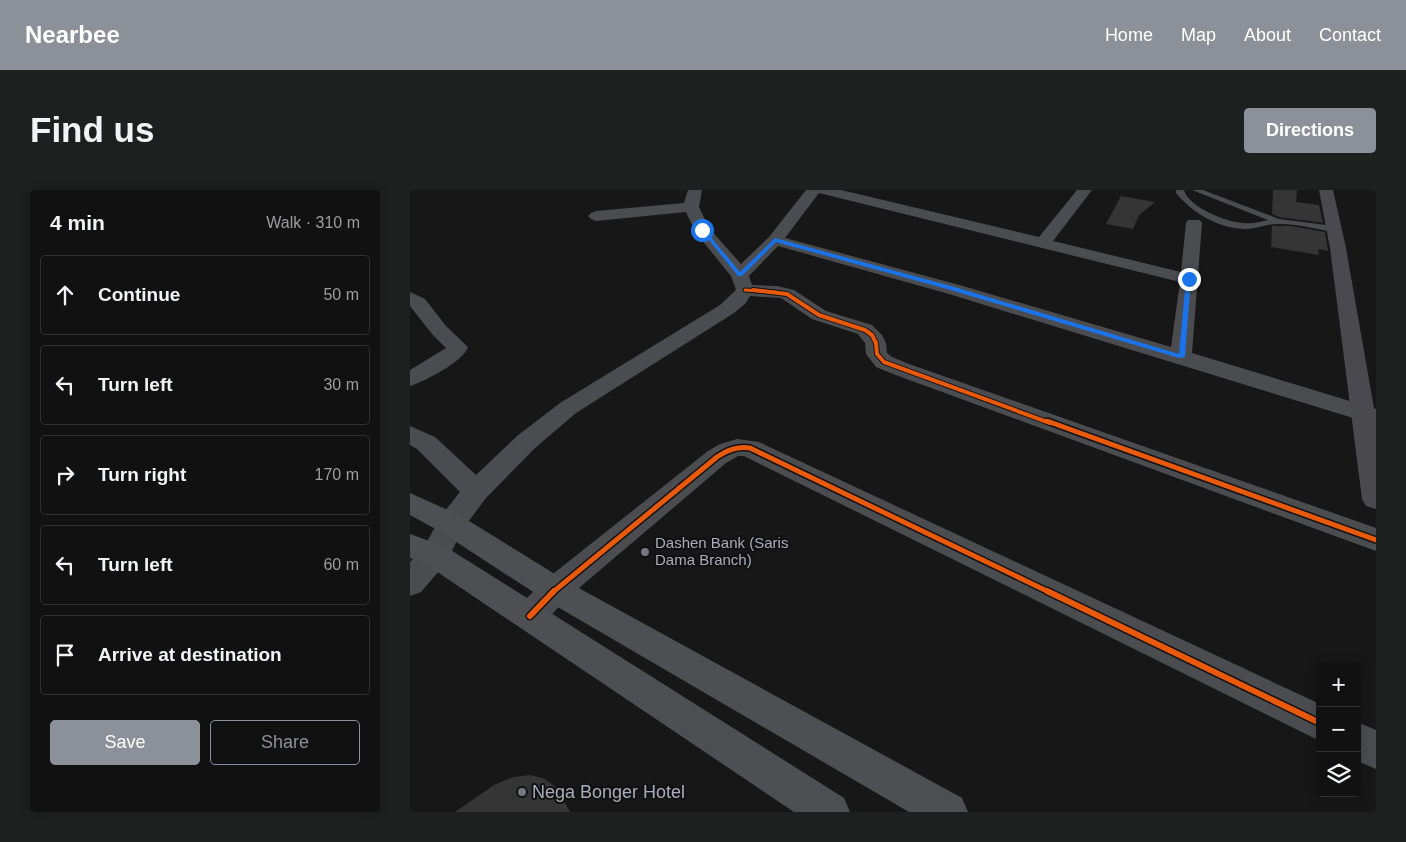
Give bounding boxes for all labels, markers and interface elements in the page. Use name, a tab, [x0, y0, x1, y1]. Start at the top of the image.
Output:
text: Nearbee	[25, 21, 120, 48]
text: Home	[1105, 25, 1153, 45]
text: Map	[1181, 25, 1216, 45]
text: About	[1244, 25, 1291, 45]
text: Contact	[1319, 25, 1381, 45]
button: Directions	[1244, 108, 1376, 153]
text: Find us	[30, 110, 154, 149]
text: 4 min	[50, 211, 105, 234]
text: Walk · 310 m	[266, 214, 360, 231]
route start	[691, 219, 714, 242]
route end	[1178, 268, 1201, 291]
icon: ahead	[51, 281, 79, 309]
text: Continue	[98, 284, 180, 305]
text: 50 m	[323, 286, 359, 303]
icon: left	[51, 371, 79, 399]
text: Turn left	[98, 374, 173, 395]
text: 30 m	[323, 376, 359, 393]
icon: right	[51, 461, 79, 489]
text: Turn right	[98, 464, 186, 485]
text: 170 m	[315, 466, 359, 483]
place label: Dashen Bank (Saris Dama Branch)	[655, 534, 788, 568]
marker: Dashen Bank (Saris Dama Branch)	[639, 546, 651, 558]
icon: left	[51, 551, 79, 579]
text: Turn left	[98, 554, 173, 575]
text: 60 m	[323, 556, 359, 573]
icon: arrive	[51, 641, 79, 669]
text: Arrive at destination	[98, 644, 282, 665]
map controls	[1316, 662, 1361, 797]
button: +	[1316, 662, 1361, 707]
button: −	[1316, 707, 1361, 752]
button: Save	[50, 720, 200, 765]
button: Share	[210, 720, 360, 765]
button: layers	[1316, 752, 1361, 797]
place label: Nega Bonger Hotel	[532, 782, 685, 802]
marker: Nega Bonger Hotel	[516, 786, 528, 798]

